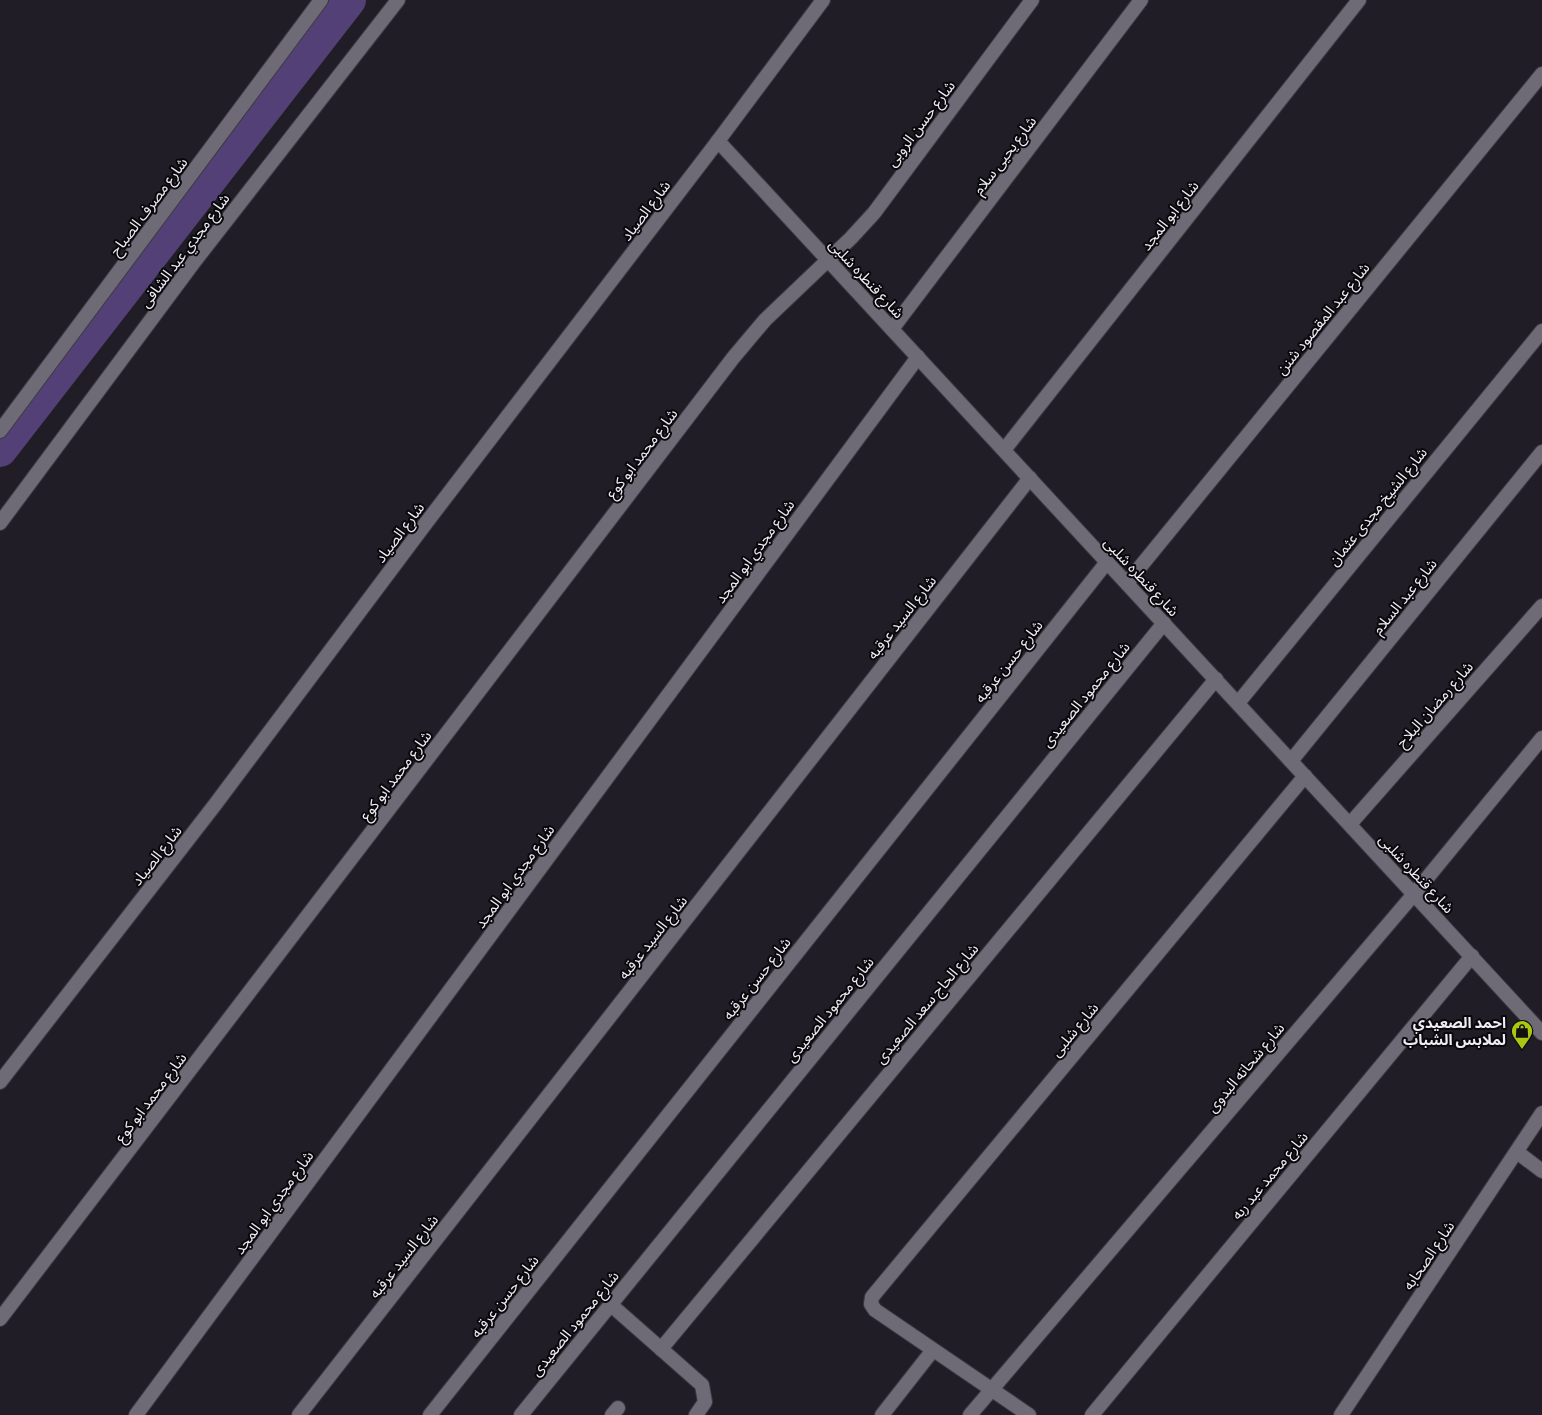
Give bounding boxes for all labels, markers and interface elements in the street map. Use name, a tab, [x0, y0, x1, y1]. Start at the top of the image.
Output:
street label: شارع حسن الروبى	[882, 76, 962, 172]
street label: شارع يحيى سلام	[969, 112, 1043, 200]
street label: شارع مصرف الصباح	[105, 153, 194, 261]
street label: شارع الصياد	[616, 176, 677, 246]
street label: شارع ابو المجد	[1136, 176, 1205, 256]
street label: شارع مجدي عبد الشافى	[135, 189, 236, 313]
street label: شارع قنطره شلبى	[823, 235, 908, 324]
street label: شارع عبد المقصود شنن	[1271, 258, 1376, 380]
street label: شارع محمد ابو كوع	[601, 404, 684, 504]
street label: شارع الشيخ مجدى عثمان	[1324, 443, 1434, 571]
street label: شارع مجدي ابو المجد	[710, 496, 801, 609]
street label: شارع الصياد	[370, 498, 431, 568]
street label: شارع قنطره شلبى	[1098, 533, 1183, 622]
street label: شارع عبد السلام	[1368, 554, 1443, 640]
street label: شارع السيد عرقبه	[863, 571, 943, 665]
street label: شارع حسن عرقبه	[970, 616, 1049, 708]
street label: شارع محمود الصعيدى	[1037, 638, 1136, 753]
street label: شارع رمضان البلاح	[1392, 657, 1479, 753]
street label: شارع محمد ابو كوع	[355, 726, 438, 826]
street label: شارع الصياد	[127, 821, 188, 891]
street label: شارع مجدي ابو المجد	[470, 821, 561, 934]
street label: شارع قنطره شلبى	[1373, 830, 1458, 919]
street label: شارع السيد عرقبه	[614, 891, 694, 985]
street label: شارع حسن عرقبه	[718, 933, 797, 1025]
street label: شارع الحاج سعد الصعيدى	[870, 939, 985, 1069]
street label: شارع محمود الصعيدى	[781, 953, 880, 1068]
street label: شارع شلبى	[1046, 998, 1105, 1062]
place label: احمد الصعيدي لملابس الشباب	[1403, 1013, 1506, 1049]
street label: شارع شحاته البدوى	[1202, 1018, 1291, 1118]
shop icon: احمد الصعيدي لملابس الشباب	[1510, 1019, 1534, 1050]
street label: شارع محمد ابو كوع	[110, 1048, 193, 1148]
street label: شارع محمد عبد ربه	[1227, 1127, 1314, 1225]
street label: شارع مجدي ابو المجد	[229, 1147, 320, 1260]
street label: شارع السيد عرقبه	[365, 1210, 445, 1304]
street label: شارع الصحابه	[1398, 1217, 1461, 1295]
street label: شارع حسن عرقبه	[466, 1251, 545, 1343]
street label: شارع محمود الصعيدى	[526, 1267, 625, 1382]

